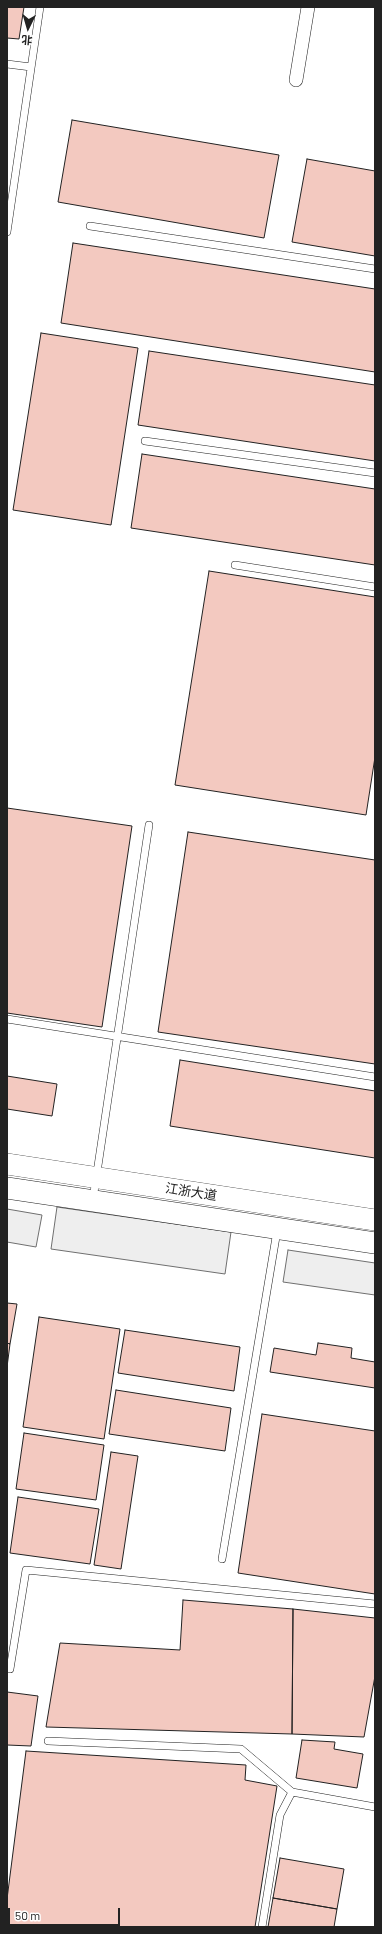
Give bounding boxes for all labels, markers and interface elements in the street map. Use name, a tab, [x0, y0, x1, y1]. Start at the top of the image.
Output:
north arrow	[8, 8, 48, 48]
text: 北	[21, 33, 33, 47]
street label: 江浙大道	[164, 1180, 218, 1204]
scale bar	[10, 1900, 122, 1926]
text: 50 m	[15, 1908, 40, 1922]

